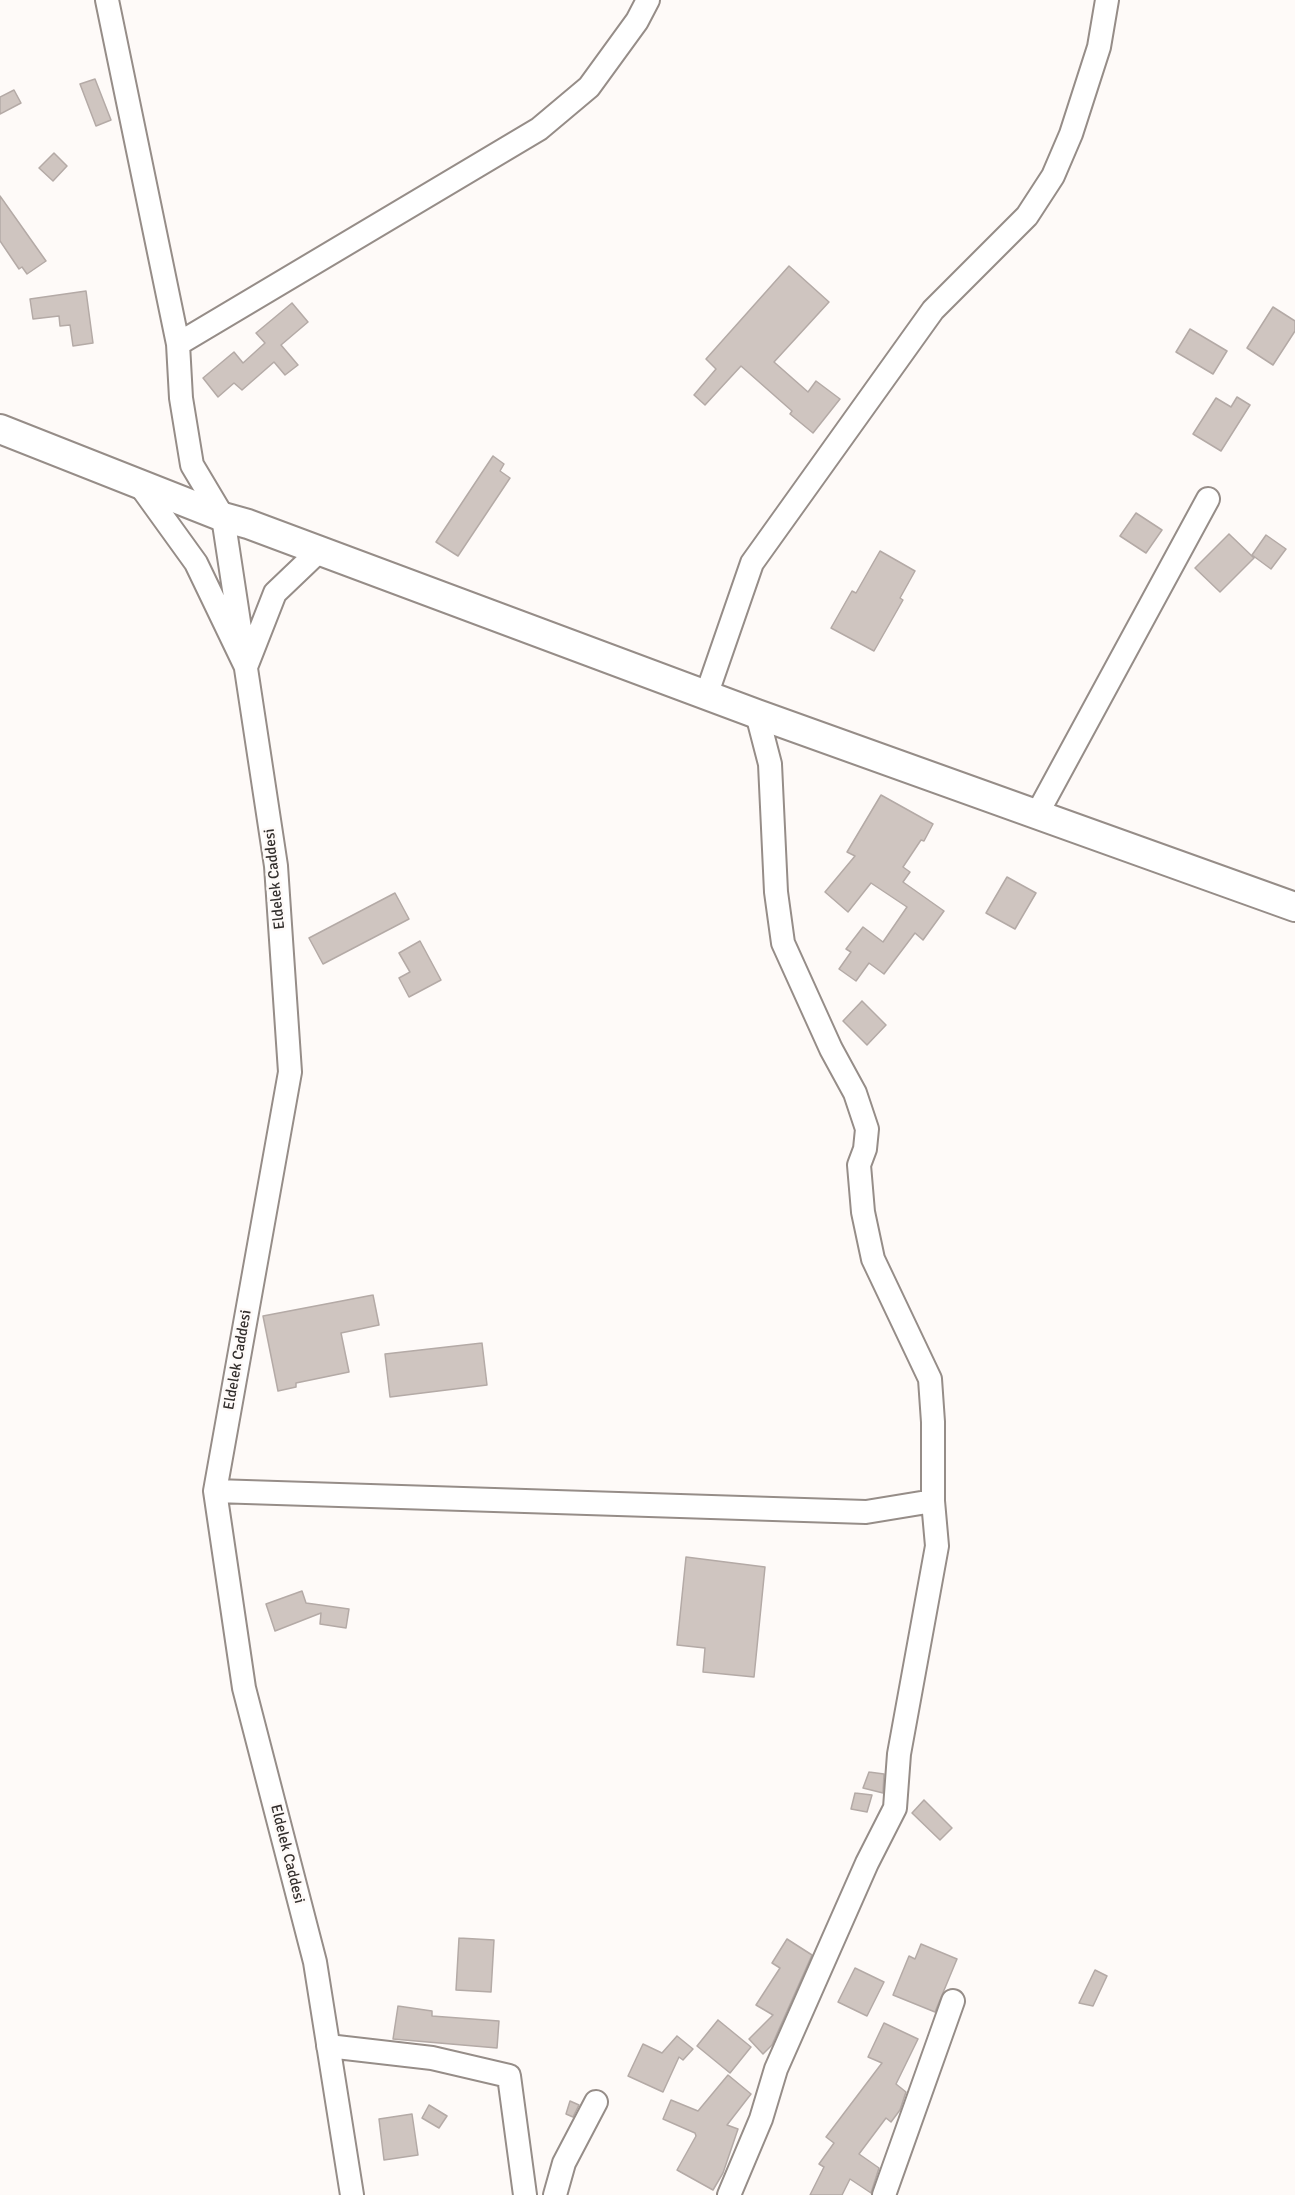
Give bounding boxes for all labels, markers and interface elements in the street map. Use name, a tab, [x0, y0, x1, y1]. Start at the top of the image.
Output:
street label: Eldelek Caddesi	[261, 828, 289, 930]
street label: Eldelek Caddesi	[220, 1309, 256, 1411]
street label: Eldelek Caddesi	[266, 1803, 308, 1905]

